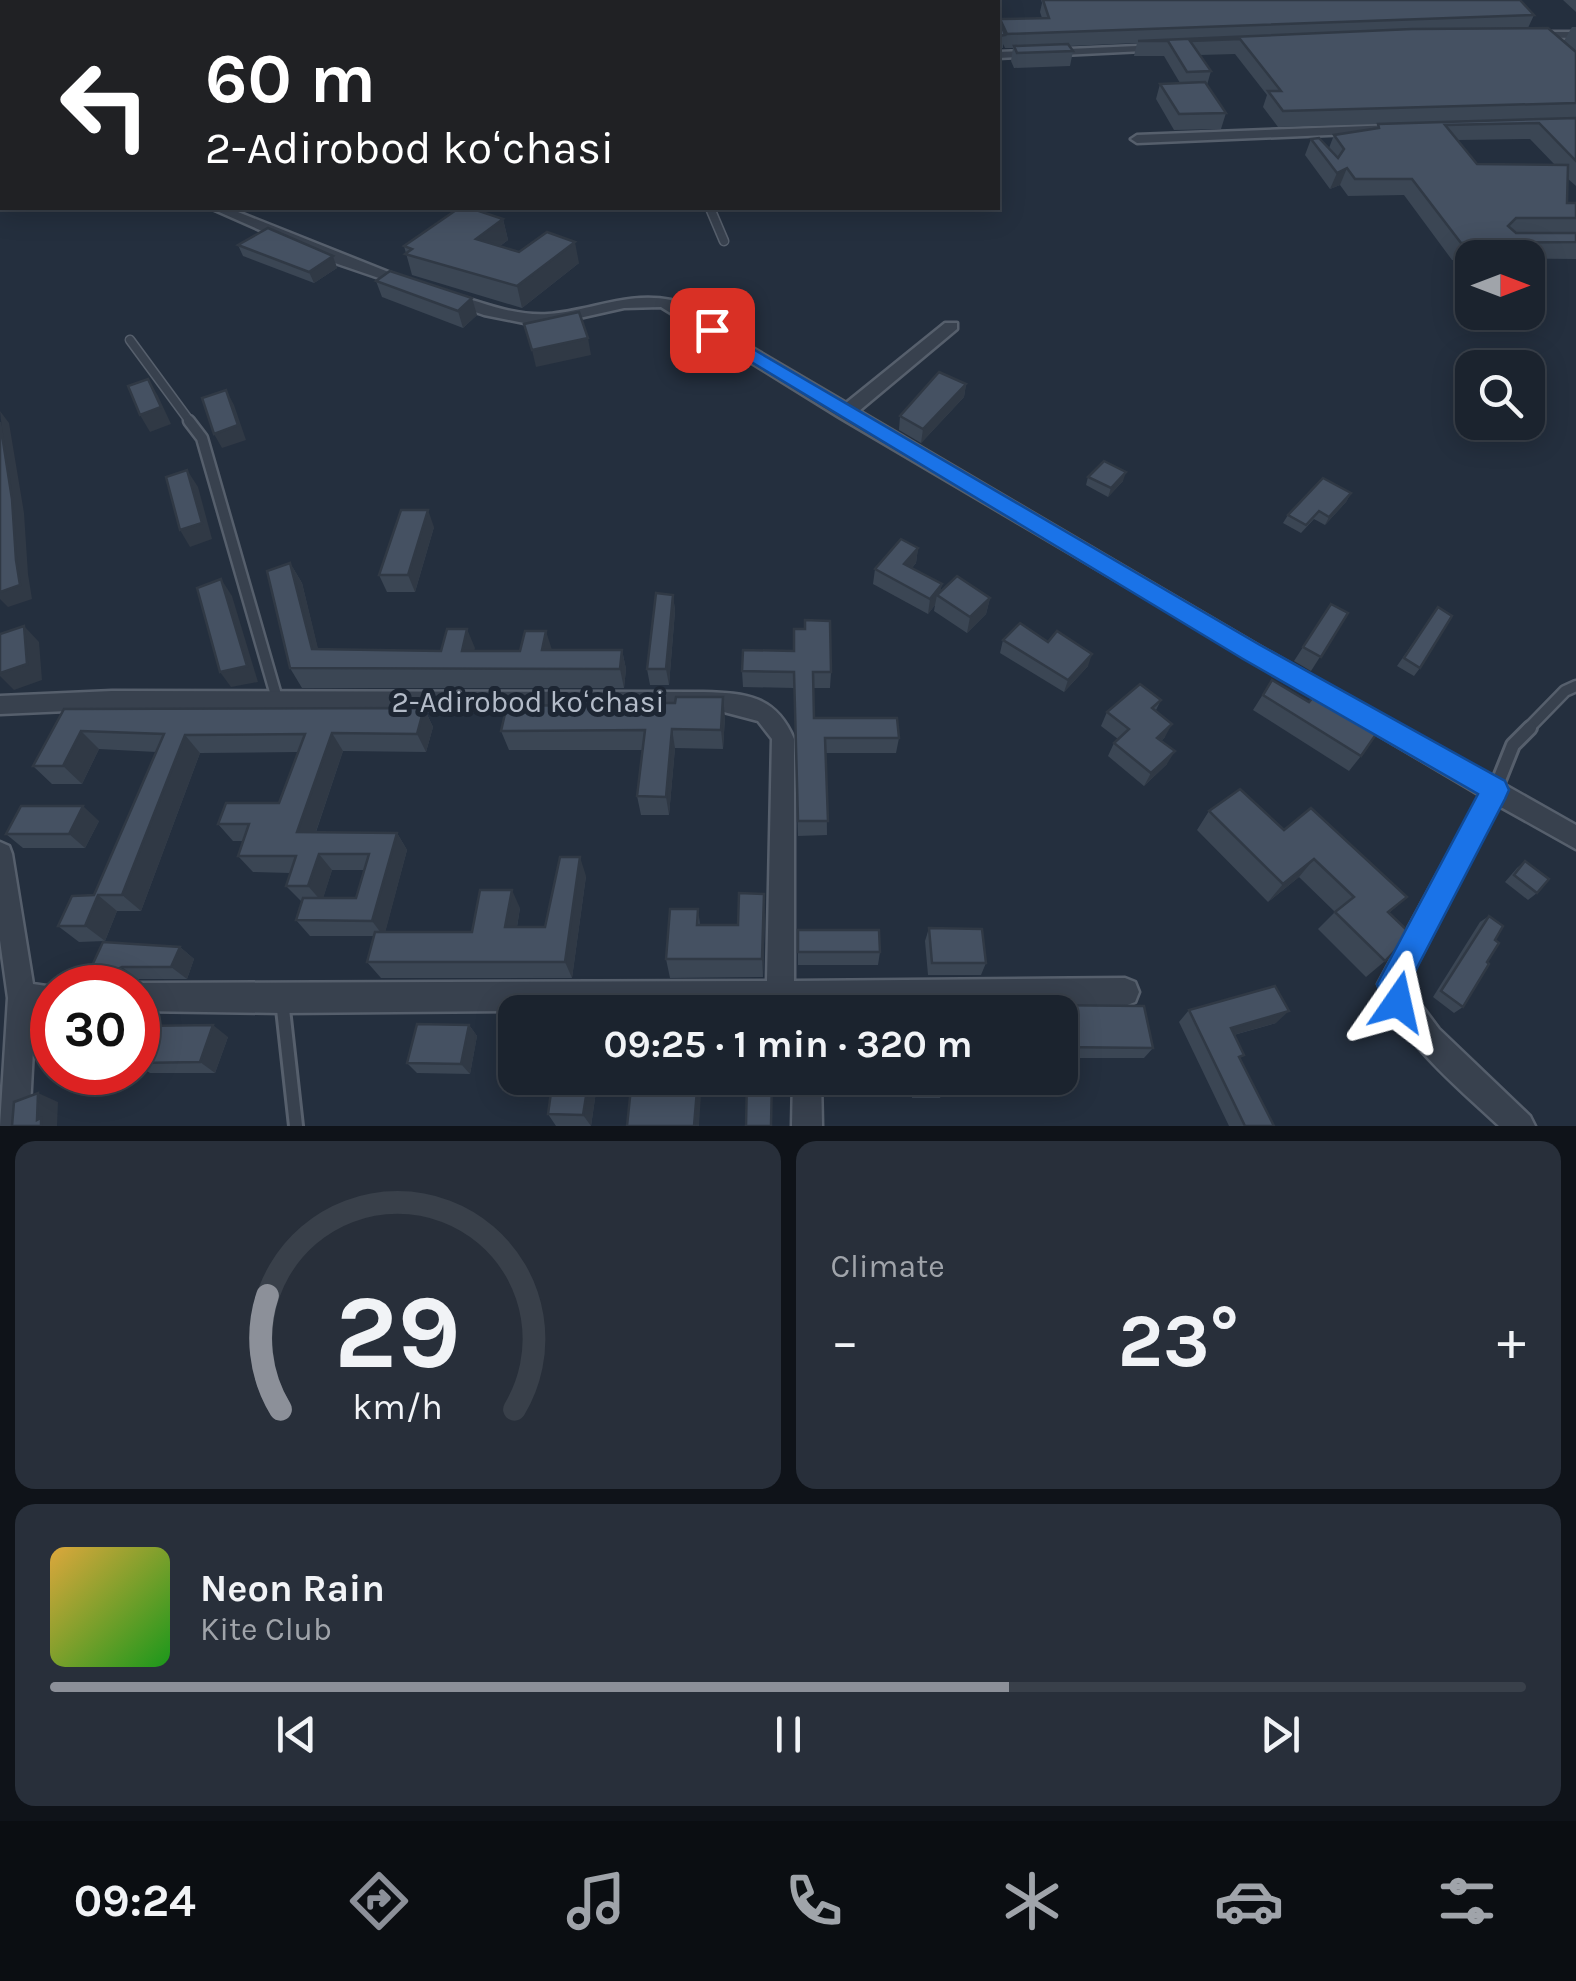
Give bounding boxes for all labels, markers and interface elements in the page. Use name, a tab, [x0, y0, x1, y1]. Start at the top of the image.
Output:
text: 60 m	[205, 38, 376, 120]
icon: left	[40, 40, 170, 170]
text: 2-Adirobod koʻchasi	[205, 122, 614, 174]
north arrow	[1455, 240, 1545, 330]
map controls	[1455, 240, 1545, 440]
pin	[670, 288, 755, 373]
icon: arrive	[685, 303, 740, 358]
button: search	[1455, 350, 1545, 440]
street label: 2-Adirobod koʻchasi	[392, 684, 664, 720]
position arrow	[1346, 950, 1450, 1054]
speed limit sign: 30	[30, 965, 160, 1095]
text: 09:25 · 1 min · 320 m	[603, 1022, 973, 1067]
text: Climate	[831, 1248, 945, 1285]
text: 29	[335, 1272, 461, 1393]
text: 23°	[1118, 1297, 1239, 1385]
text: −	[831, 1309, 859, 1373]
text: +	[1497, 1309, 1526, 1373]
text: km/h	[352, 1386, 443, 1428]
text: Neon Rain	[200, 1566, 385, 1611]
text: Kite Club	[200, 1611, 332, 1648]
icon: previous	[269, 1707, 324, 1762]
icon: pause	[761, 1707, 816, 1762]
icon: next	[1253, 1707, 1308, 1762]
icon: directions	[344, 1866, 414, 1936]
icon: music	[561, 1866, 631, 1936]
icon: phone	[779, 1866, 849, 1936]
icon: climate	[997, 1866, 1067, 1936]
icon: car	[1214, 1866, 1284, 1936]
icon: filters	[1432, 1866, 1502, 1936]
text: 09:24	[74, 1875, 196, 1927]

